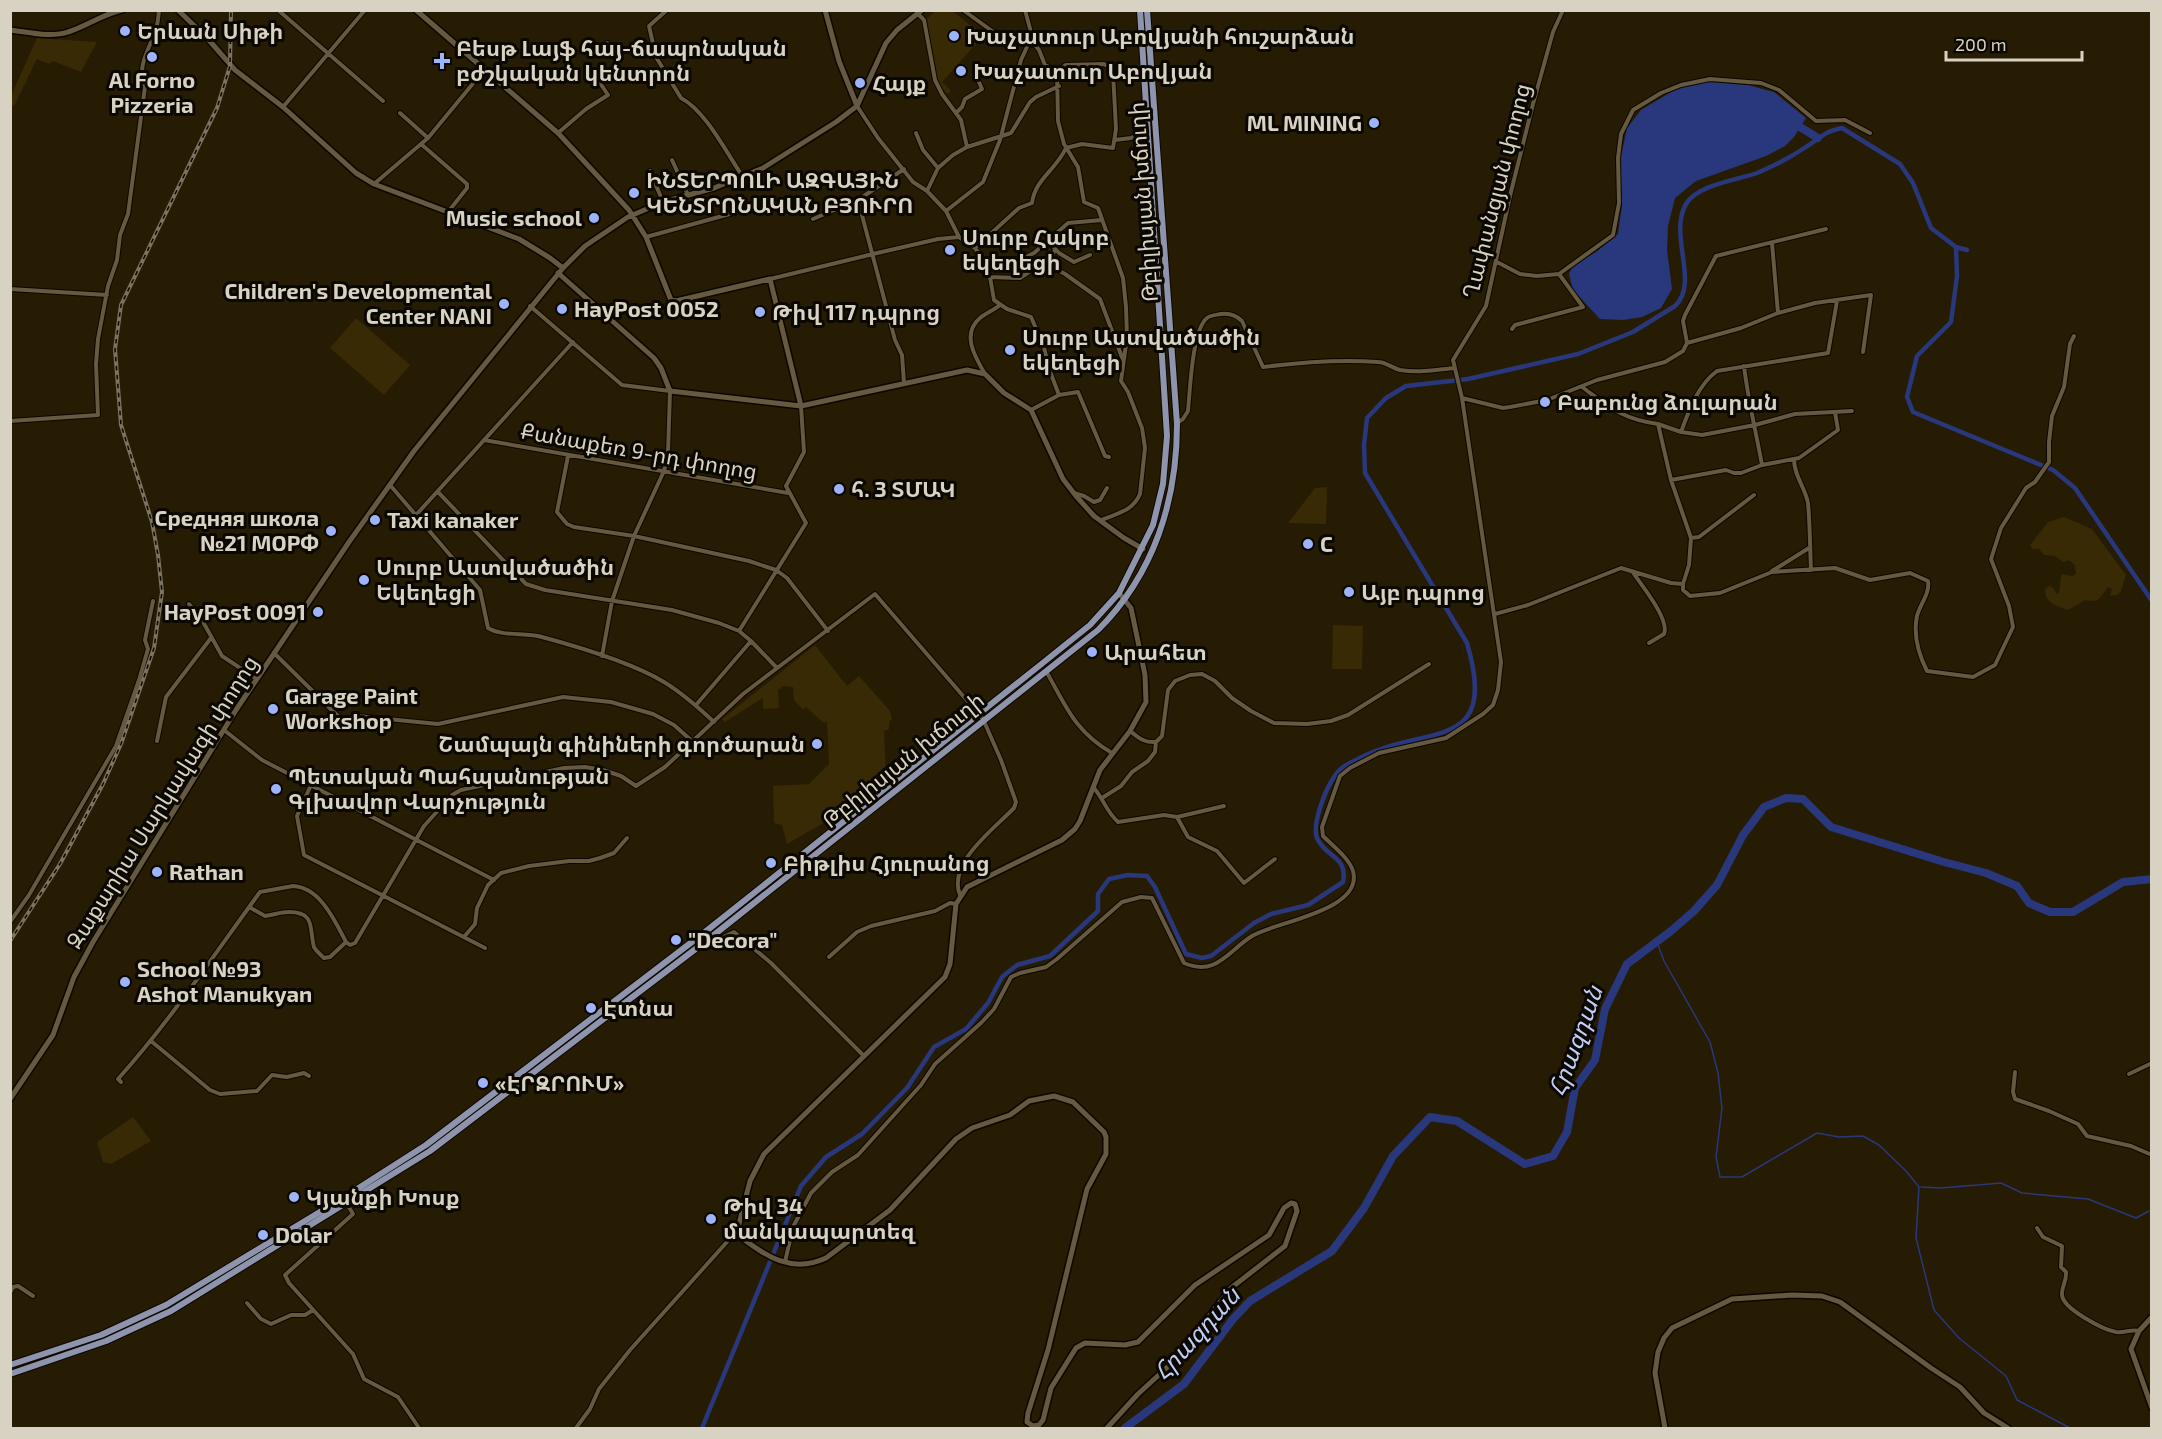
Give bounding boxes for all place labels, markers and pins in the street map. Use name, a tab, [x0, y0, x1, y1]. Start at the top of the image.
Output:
place label: Երևան Սիթի	[137, 17, 283, 44]
place label: Խաչատուր Աբովյանի հուշարձան	[966, 22, 1355, 49]
marker: Երևան Սիթի	[118, 24, 132, 38]
marker: Խաչատուր Աբովյանի հուշարձան	[947, 29, 961, 43]
place label: Բեսթ Լայֆ հայ-ճապոնական բժշկական կենտրոն	[456, 34, 787, 86]
marker: Al Forno Pizzeria	[145, 50, 159, 64]
marker: Բեսթ Լայֆ հայ-ճապոնական բժշկական կենտրոն	[433, 52, 451, 70]
place label: Խաչատուր Աբովյան	[973, 57, 1212, 84]
marker: Խաչատուր Աբովյան	[954, 64, 968, 78]
place label: Al Forno Pizzeria	[109, 66, 195, 117]
place label: Հայք	[872, 69, 927, 96]
marker: Հայք	[853, 76, 867, 90]
place label: ML MINING	[1247, 109, 1362, 135]
marker: ML MINING	[1367, 116, 1381, 130]
place label: ԻՆՏԵՐՊՈԼԻ ԱԶԳԱՅԻՆ ԿԵՆՏՐՈՆԱԿԱՆ ԲՅՈՒՐՈ	[646, 166, 913, 217]
marker: ԻՆՏԵՐՊՈԼԻ ԱԶԳԱՅԻՆ ԿԵՆՏՐՈՆԱԿԱՆ ԲՅՈՒՐՈ	[627, 186, 641, 200]
place label: Music school	[446, 204, 583, 230]
marker: Music school	[587, 211, 601, 225]
place label: Սուրբ Հակոբ եկեղեցի	[962, 223, 1109, 275]
marker: Սուրբ Հակոբ եկեղեցի	[943, 243, 957, 257]
place label: Children's Developmental Center NANI	[225, 277, 493, 328]
place label: HayPost 0052	[574, 295, 719, 322]
marker: Children's Developmental Center NANI	[497, 297, 511, 311]
place label: Թիվ 117 դպրոց	[772, 298, 940, 325]
marker: HayPost 0052	[555, 302, 569, 316]
marker: Թիվ 117 դպրոց	[753, 305, 767, 319]
place label: Սուրբ Աստվածածին եկեղեցի	[1022, 323, 1260, 375]
marker: Սուրբ Աստվածածին եկեղեցի	[1003, 343, 1017, 357]
place label: Բաբունց ձուլարան	[1557, 388, 1778, 415]
marker: Բաբունց ձուլարան	[1538, 395, 1552, 409]
place label: հ. 3 ՏՄԱԿ	[851, 475, 956, 501]
marker: հ. 3 ՏՄԱԿ	[832, 482, 846, 496]
place label: Средняя школа №21 МОРФ	[154, 504, 319, 555]
place label: Taxi kanaker	[387, 506, 519, 532]
marker: Taxi kanaker	[368, 513, 382, 527]
marker: Средняя школа №21 МОРФ	[324, 524, 338, 538]
place label: C	[1320, 530, 1333, 556]
marker: C	[1301, 537, 1315, 551]
place label: Սուրբ Աստվածածին Եկեղեցի	[376, 553, 614, 605]
marker: Սուրբ Աստվածածին Եկեղեցի	[357, 573, 371, 587]
place label: Այբ դպրոց	[1361, 578, 1485, 605]
marker: Այբ դպրոց	[1342, 585, 1356, 599]
place label: HayPost 0091	[164, 598, 306, 625]
marker: HayPost 0091	[311, 605, 325, 619]
place label: Արահետ	[1104, 638, 1207, 665]
marker: Արահետ	[1085, 645, 1099, 659]
place label: Garage Paint Workshop	[285, 682, 418, 733]
marker: Garage Paint Workshop	[266, 702, 280, 716]
place label: Շամպայն գինիների գործարան	[438, 730, 805, 757]
marker: Շամպայն գինիների գործարան	[810, 737, 824, 751]
place label: Պետական Պահպանության Գլխավոր Վարչություն	[288, 762, 609, 814]
marker: Պետական Պահպանության Գլխավոր Վարչություն	[269, 782, 283, 796]
place label: Բիթլիս Հյուրանոց	[783, 849, 990, 876]
marker: Բիթլիս Հյուրանոց	[764, 856, 778, 870]
place label: Rathan	[169, 858, 244, 884]
marker: Rathan	[150, 865, 164, 879]
place label: "Decora"	[688, 926, 777, 952]
marker: "Decora"	[669, 933, 683, 947]
place label: School №93 Ashot Manukyan	[137, 955, 312, 1007]
marker: School №93 Ashot Manukyan	[118, 975, 132, 989]
place label: Էտնա	[603, 994, 674, 1020]
marker: Էտնա	[584, 1001, 598, 1015]
place label: «ԷՐԶՐՈՒՄ»	[495, 1069, 624, 1095]
marker: «ԷՐԶՐՈՒՄ»	[476, 1076, 490, 1090]
place label: Կյանքի Խոսք	[306, 1183, 460, 1210]
marker: Կյանքի Խոսք	[287, 1190, 301, 1204]
place label: Թիվ 34 մանկապարտեզ	[723, 1192, 917, 1244]
marker: Թիվ 34 մանկապարտեզ	[704, 1212, 718, 1226]
place label: Dolar	[275, 1221, 333, 1247]
marker: Dolar	[256, 1228, 270, 1242]

